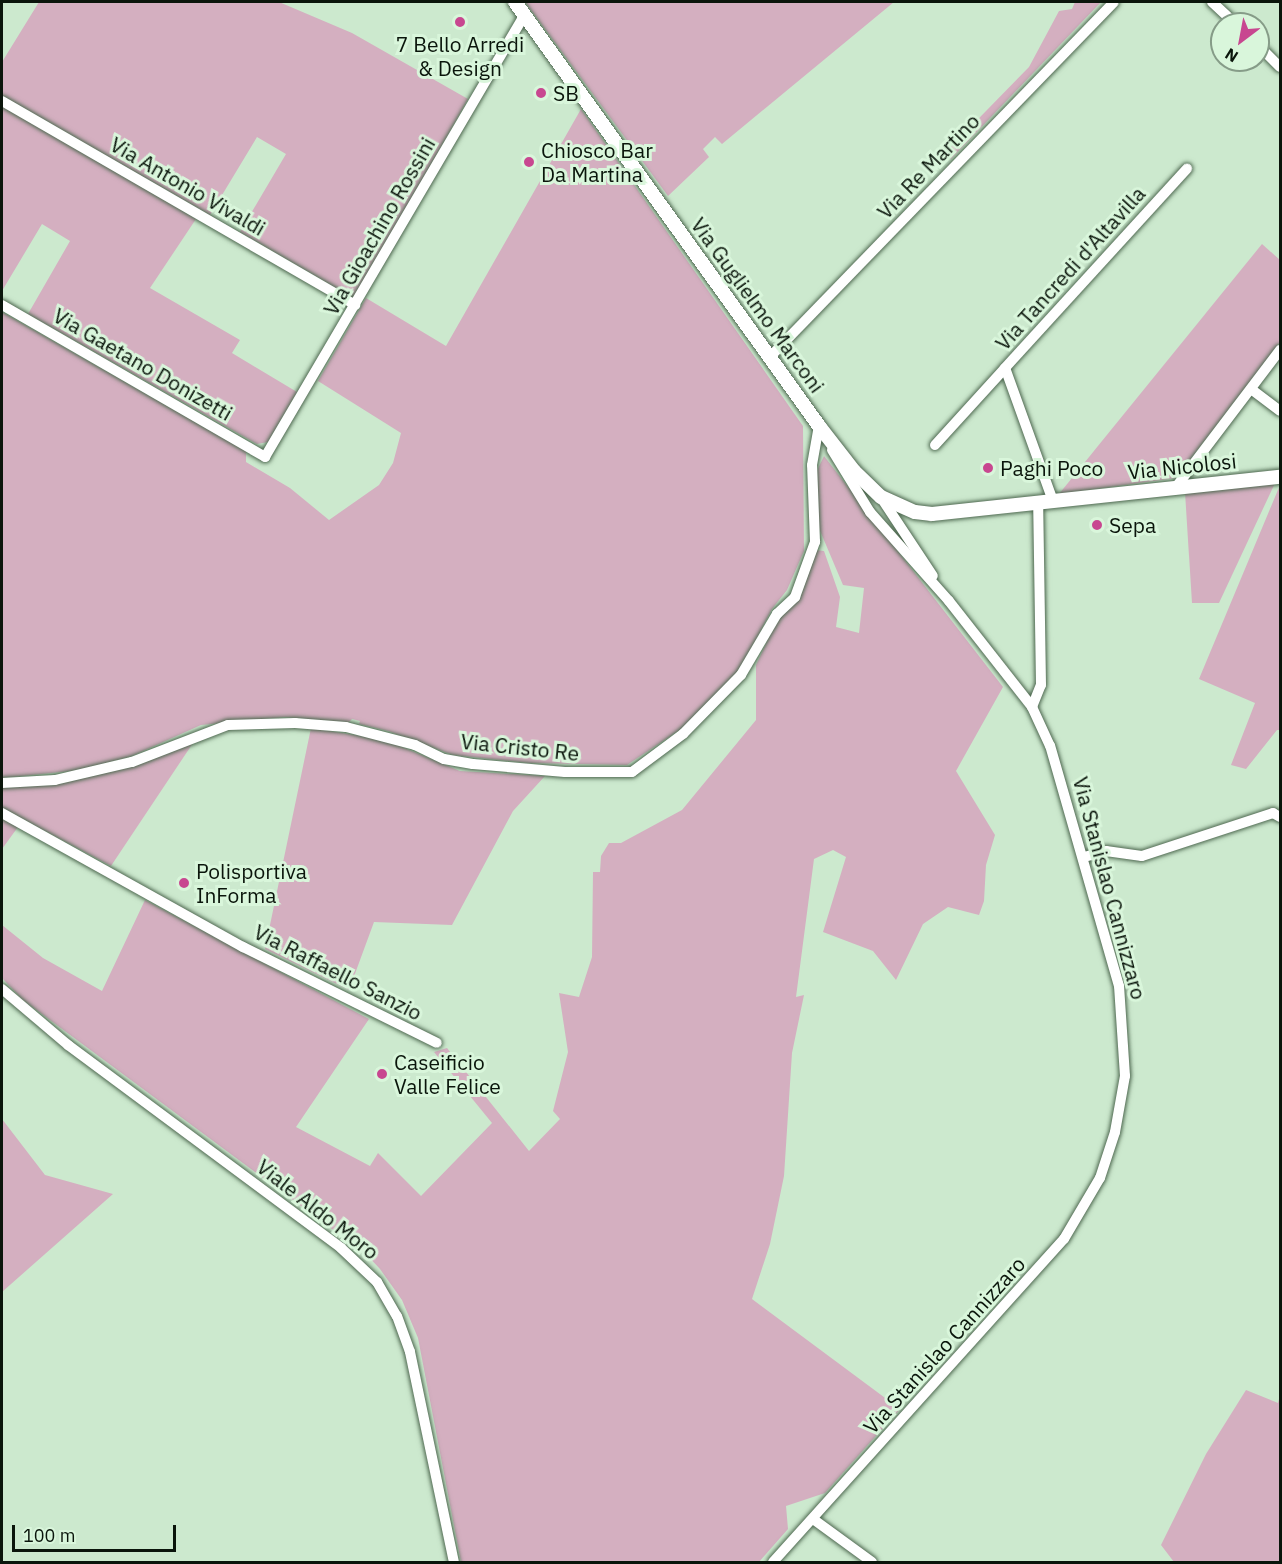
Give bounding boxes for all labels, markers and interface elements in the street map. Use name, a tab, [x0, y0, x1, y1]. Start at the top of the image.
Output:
north arrow	[1210, 12, 1270, 72]
marker: 7 Bello Arredi & Design	[453, 15, 467, 29]
place label: 7 Bello Arredi & Design	[396, 31, 524, 81]
text: N	[1221, 44, 1242, 67]
place label: SB	[553, 80, 579, 106]
marker: SB	[534, 86, 548, 100]
street label: Via Re Martino	[872, 108, 984, 224]
street label: Via Antonio Vivaldi	[106, 131, 270, 241]
street label: Via Gioachino Rossini	[318, 133, 440, 319]
place label: Chiosco Bar Da Martina	[541, 137, 653, 187]
marker: Chiosco Bar Da Martina	[522, 155, 536, 169]
street label: Via Tancredi d'Altavilla	[990, 181, 1150, 355]
street label: Via Guglielmo Marconi	[686, 213, 830, 397]
street label: Via Gaetano Donizetti	[49, 302, 237, 426]
street label: Via Nicolosi	[1126, 448, 1238, 484]
place label: Paghi Poco	[1000, 455, 1103, 481]
marker: Paghi Poco	[981, 461, 995, 475]
place label: Sepa	[1109, 512, 1156, 538]
marker: Sepa	[1090, 518, 1104, 532]
street label: Via Cristo Re	[460, 728, 580, 766]
street label: Via Stanislao Cannizzaro	[1068, 774, 1152, 1002]
place label: Polisportiva InForma	[196, 858, 307, 908]
marker: Polisportiva InForma	[177, 876, 191, 890]
street label: Via Raffaello Sanzio	[250, 919, 426, 1025]
place label: Caseificio Valle Felice	[394, 1049, 501, 1099]
marker: Caseificio Valle Felice	[375, 1067, 389, 1081]
street label: Viale Aldo Moro	[252, 1154, 384, 1264]
street label: Via Stanislao Cannizzaro	[858, 1251, 1030, 1439]
scale bar	[15, 1513, 178, 1551]
text: 100 m	[23, 1524, 75, 1547]

